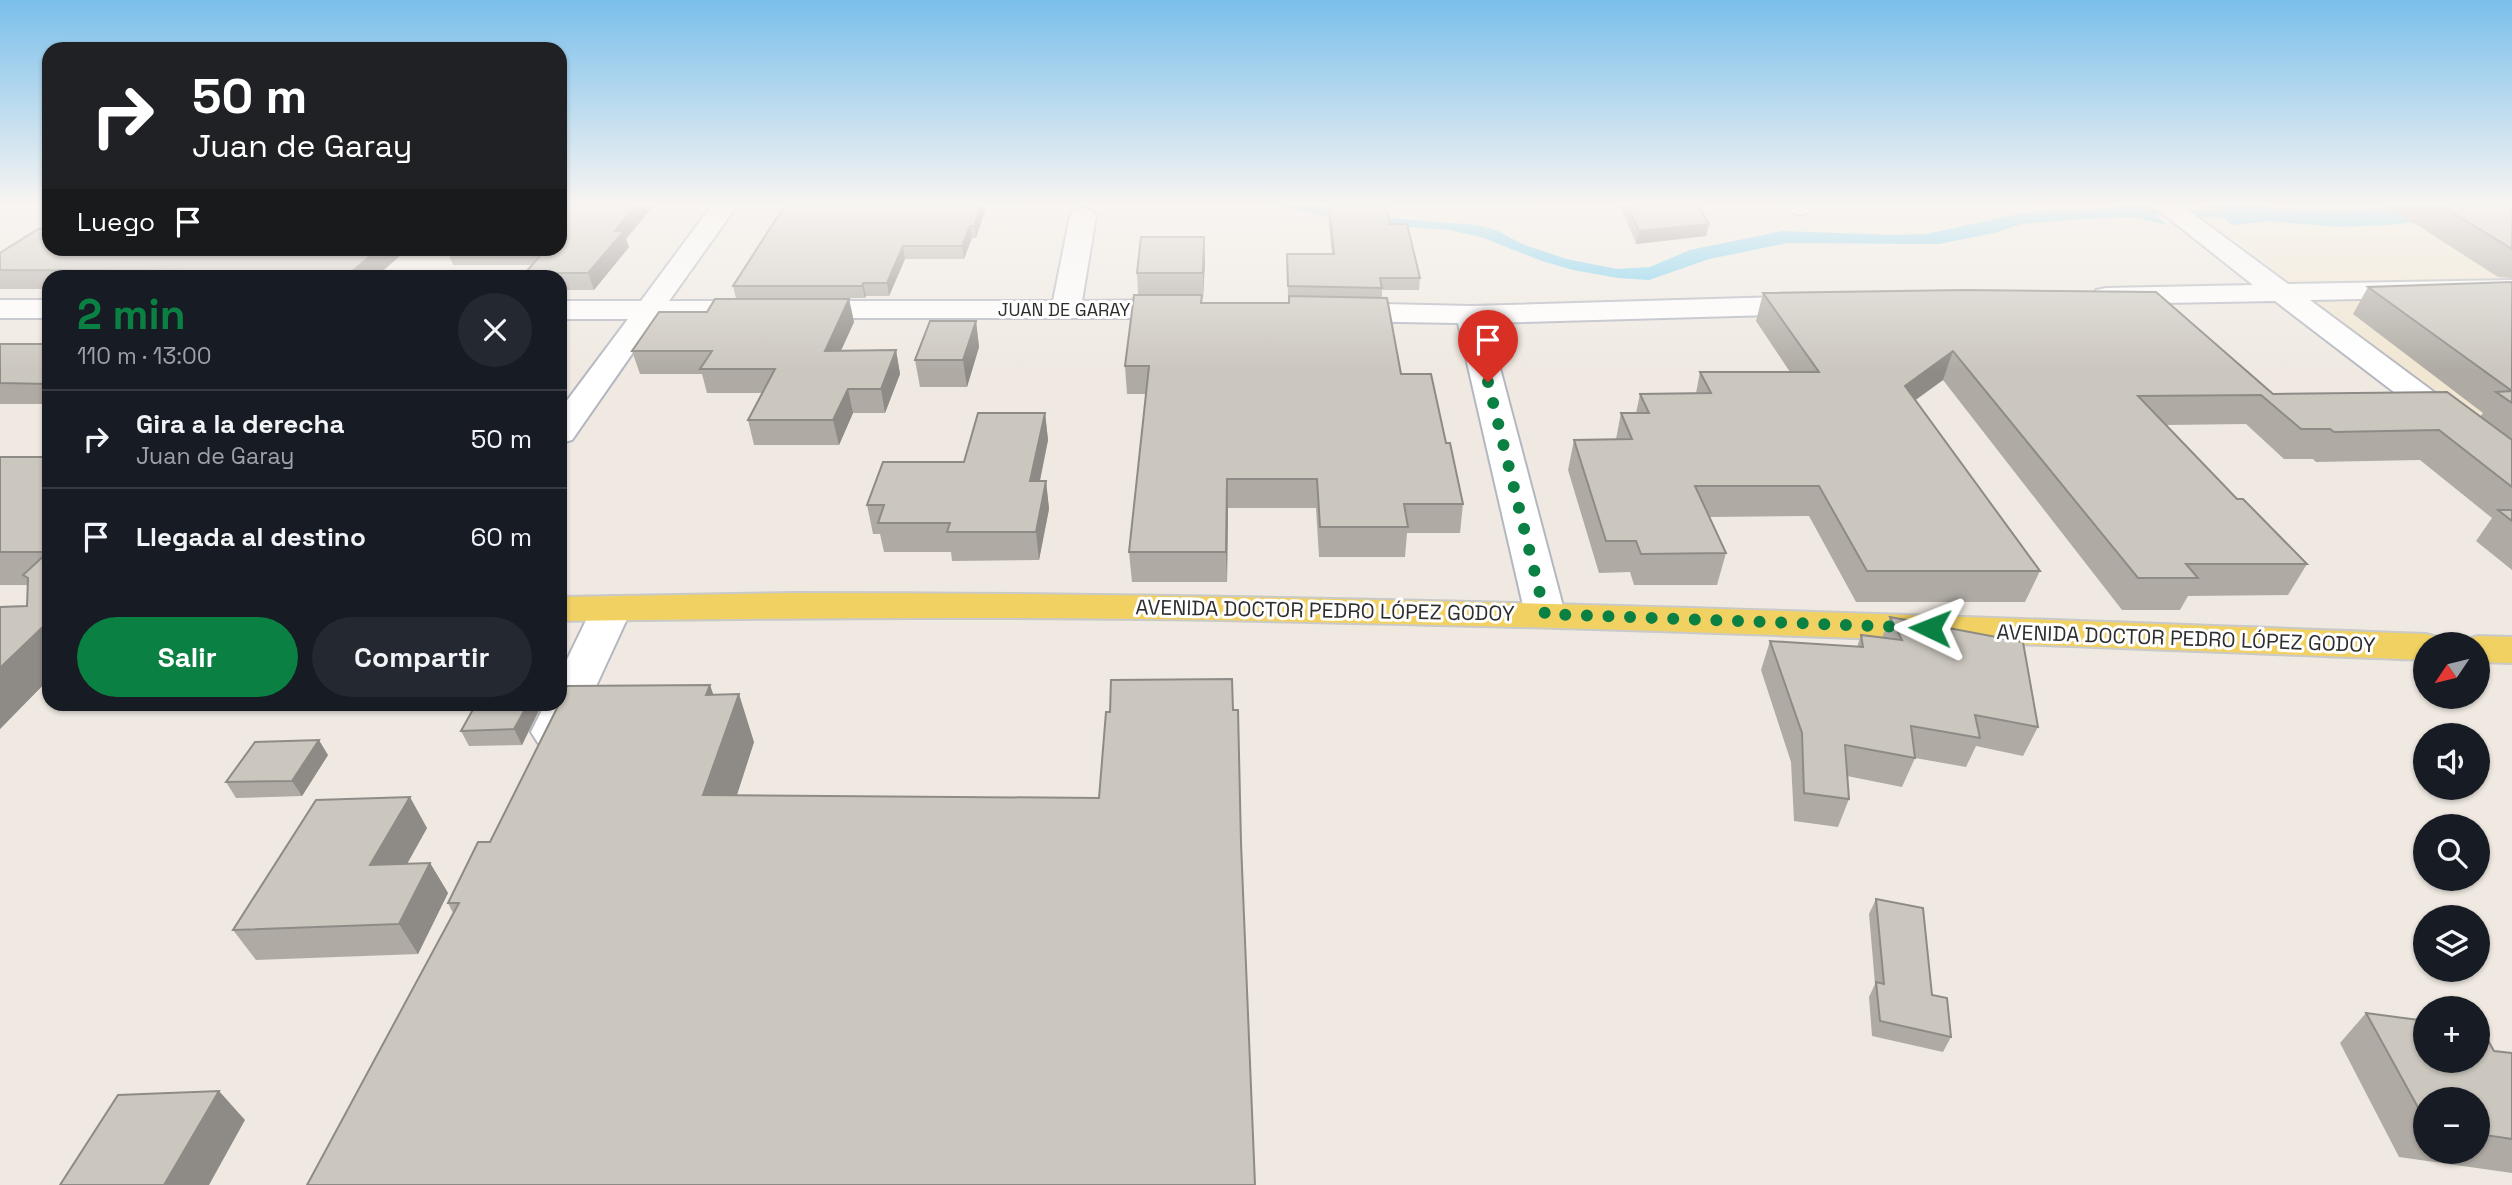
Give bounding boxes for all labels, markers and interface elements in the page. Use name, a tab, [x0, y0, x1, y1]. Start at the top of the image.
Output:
text: 50 m	[192, 65, 307, 127]
icon: right	[77, 70, 168, 161]
text: Juan de Garay	[192, 126, 412, 166]
icon: arrive	[169, 203, 207, 241]
text: Luego	[77, 205, 155, 239]
text: 2 min	[77, 288, 186, 341]
button: close	[458, 293, 532, 367]
street label: JUAN DE GARAY	[998, 298, 1130, 321]
pin	[1458, 310, 1518, 382]
icon: arrive	[1469, 321, 1507, 359]
text: 110 m · 13:00	[77, 341, 212, 371]
text: Gira a la derecha	[136, 407, 345, 441]
icon: right	[77, 420, 115, 458]
text: 50 m	[471, 422, 532, 456]
text: Juan de Garay	[136, 441, 294, 471]
icon: arrive	[77, 518, 115, 556]
text: Llegada al destino	[136, 520, 366, 554]
text: 60 m	[470, 520, 532, 554]
position arrow	[1893, 591, 1967, 665]
street label: AVENIDA DOCTOR PEDRO LÓPEZ GODOY	[1135, 593, 1515, 627]
button: Salir	[77, 617, 298, 697]
button: Compartir	[312, 617, 532, 697]
street label: AVENIDA DOCTOR PEDRO LÓPEZ GODOY	[1996, 618, 2376, 658]
north arrow	[2413, 632, 2490, 709]
map controls	[2413, 632, 2490, 1164]
button: sound	[2413, 723, 2490, 800]
button: search	[2413, 814, 2490, 891]
button: layers	[2413, 905, 2490, 982]
button: +	[2413, 996, 2490, 1073]
button: −	[2413, 1087, 2490, 1164]

